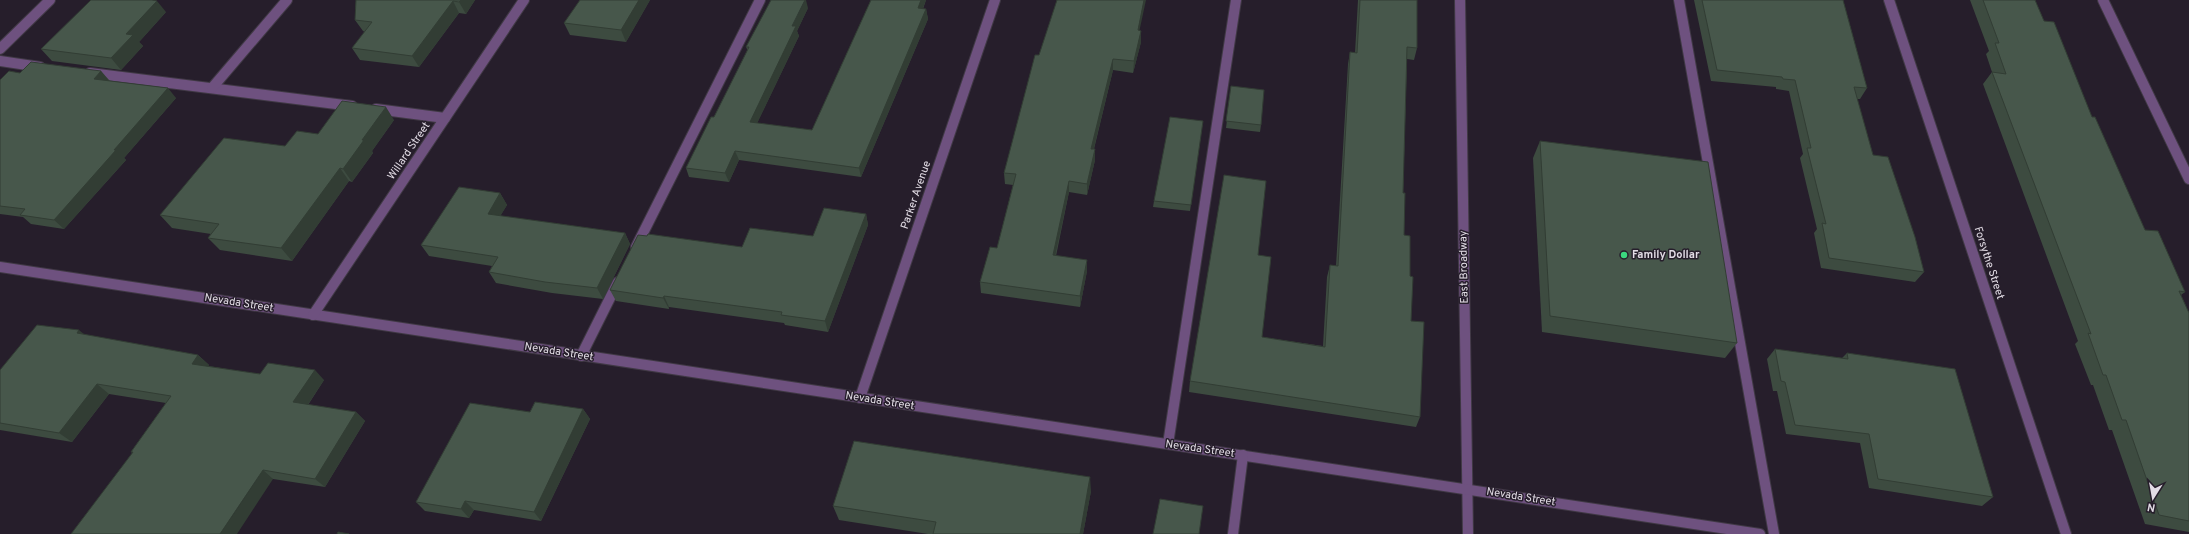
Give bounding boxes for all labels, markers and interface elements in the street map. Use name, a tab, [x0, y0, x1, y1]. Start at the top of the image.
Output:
street label: Willard Street	[385, 119, 433, 183]
street label: Parker Avenue	[898, 159, 934, 231]
street label: Forsythe Street	[1971, 225, 2007, 301]
street label: East Broadway	[1456, 230, 1472, 304]
place label: Family Dollar	[1632, 248, 1700, 262]
marker: Family Dollar	[1619, 250, 1629, 260]
street label: Nevada Street	[203, 291, 275, 315]
street label: Nevada Street	[523, 340, 595, 364]
street label: Nevada Street	[844, 389, 916, 413]
street label: Nevada Street	[1165, 437, 1235, 461]
north arrow	[2133, 478, 2173, 518]
street label: Nevada Street	[1485, 485, 1557, 509]
text: N	[2146, 499, 2156, 514]

